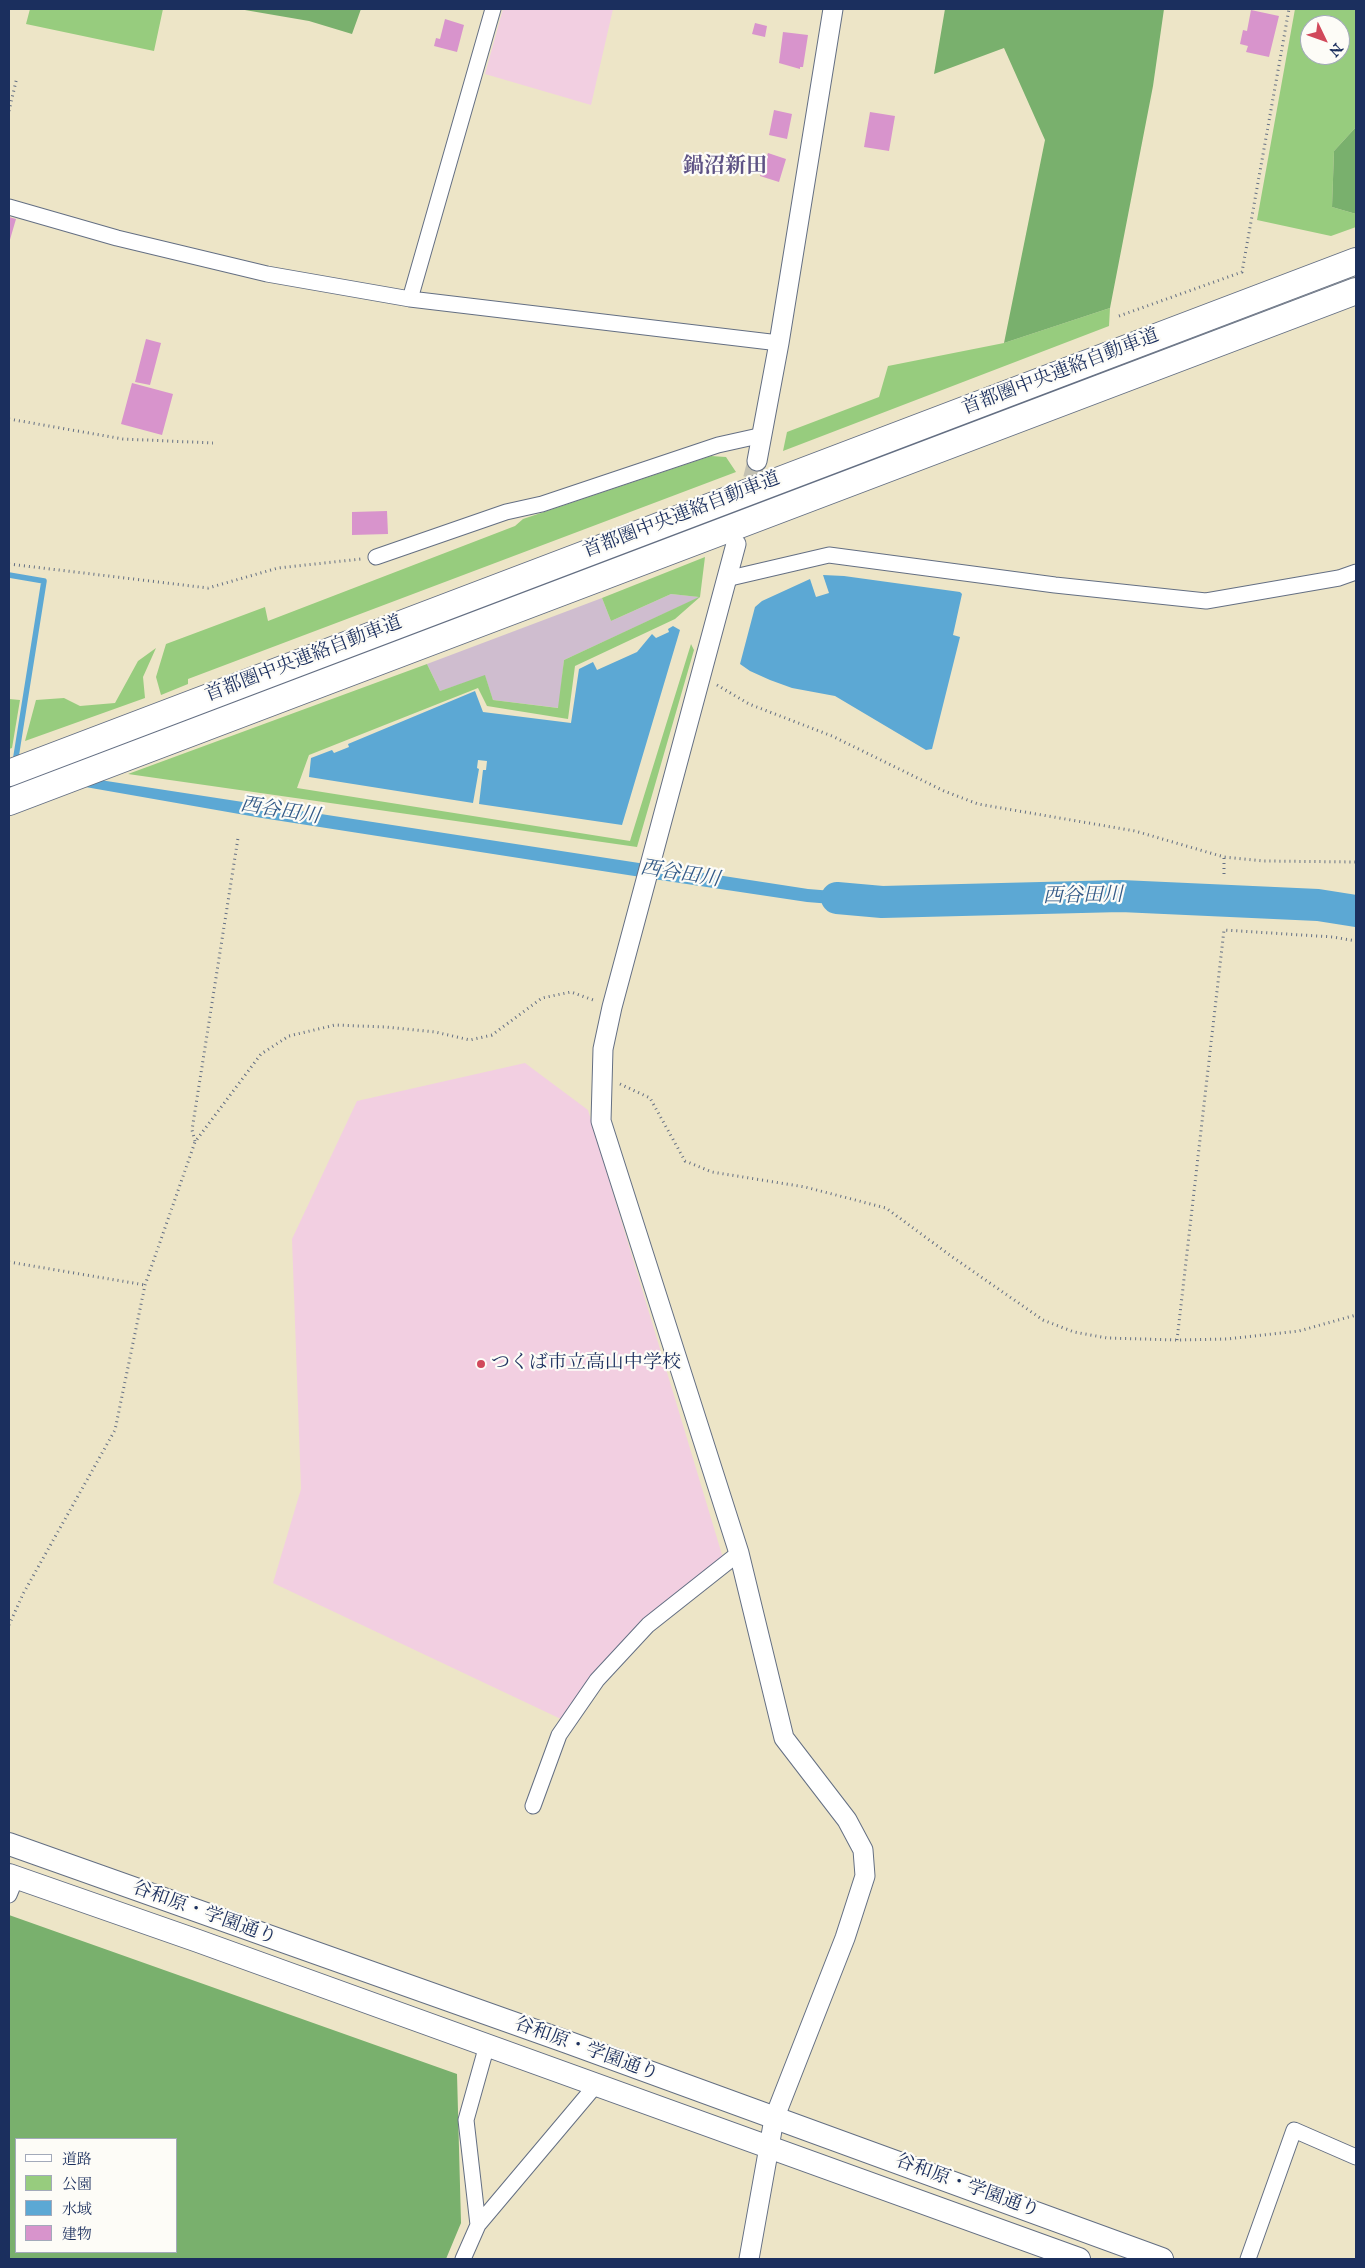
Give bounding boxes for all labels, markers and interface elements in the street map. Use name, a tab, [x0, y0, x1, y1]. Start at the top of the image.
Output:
north arrow	[1300, 15, 1350, 65]
text: N	[1325, 39, 1346, 60]
district label: 鍋沼新田	[683, 155, 767, 181]
street label: 首都圏中央連絡自動車道	[959, 325, 1163, 421]
street label: 首都圏中央連絡自動車道	[580, 468, 784, 564]
street label: 首都圏中央連絡自動車道	[202, 612, 406, 708]
water label: 西谷田川	[239, 794, 321, 830]
water label: 西谷田川	[639, 857, 721, 893]
water label: 西谷田川	[1043, 884, 1123, 910]
place label: つくば市立高山中学校	[491, 1353, 681, 1375]
marker: つくば市立高山中学校	[475, 1358, 487, 1370]
street label: 谷和原・学園通り	[129, 1877, 279, 1951]
street label: 谷和原・学園通り	[511, 2013, 661, 2087]
legend	[15, 2138, 178, 2253]
text: 道路	[62, 2150, 92, 2169]
street label: 谷和原・学園通り	[892, 2150, 1042, 2224]
text: 公園	[62, 2175, 92, 2194]
text: 水域	[62, 2200, 92, 2219]
text: 建物	[62, 2225, 92, 2244]

